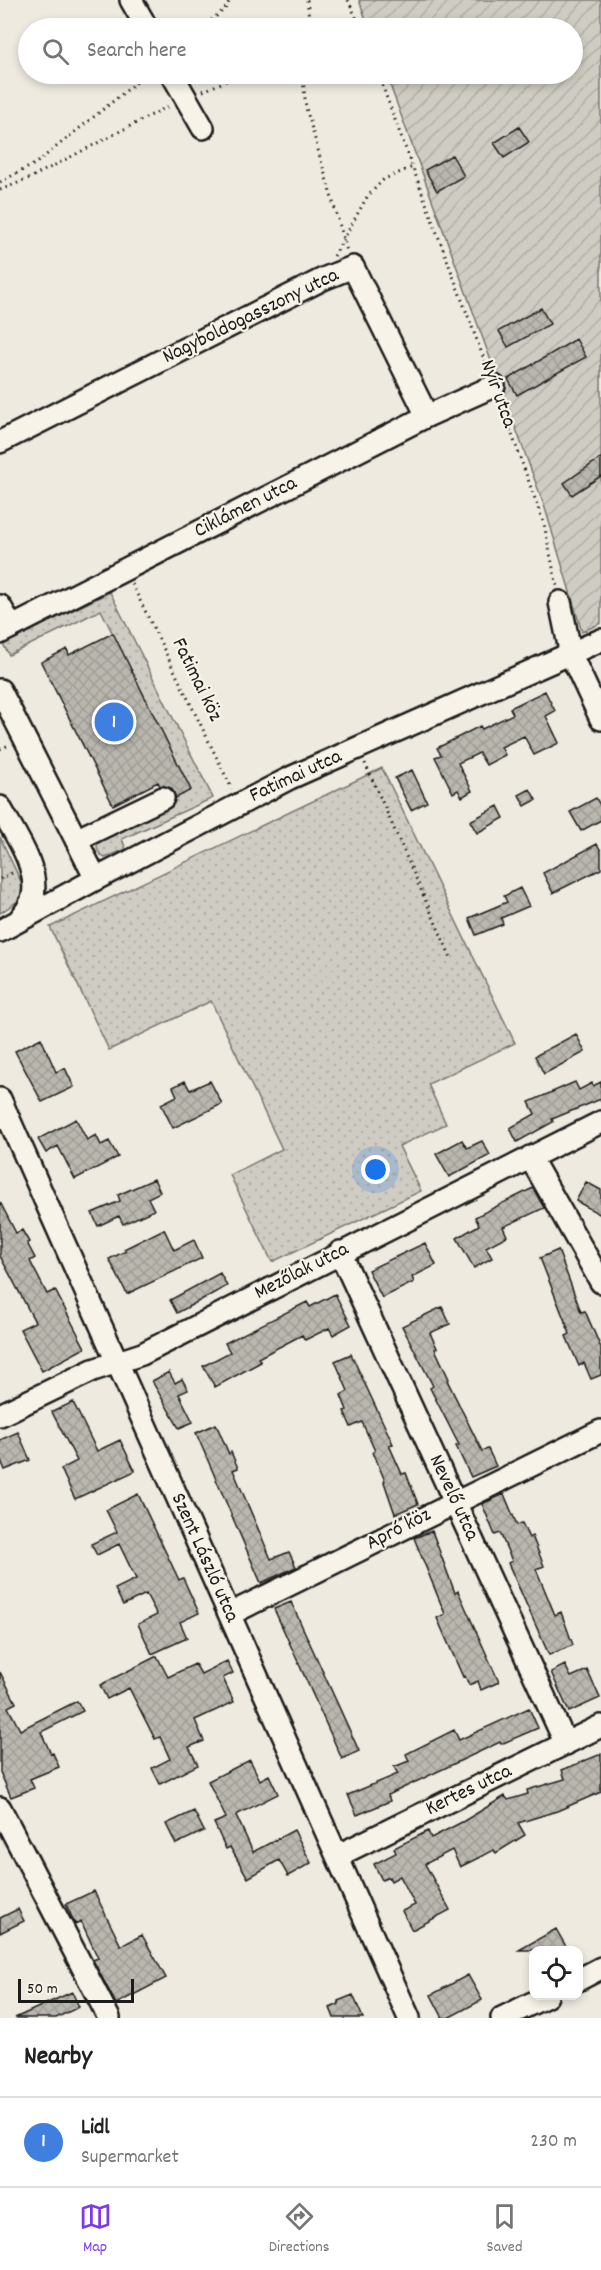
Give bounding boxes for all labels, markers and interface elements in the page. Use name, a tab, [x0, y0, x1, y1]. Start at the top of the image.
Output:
search box	[18, 18, 583, 84]
icon: search	[39, 35, 72, 68]
text: Search here	[87, 36, 186, 67]
street label: Nagyboldogasszony utca	[158, 261, 345, 373]
street label: Nyír utca	[471, 356, 524, 433]
street label: Ciklámen utca	[189, 469, 304, 547]
street label: Fatimai köz	[163, 633, 229, 727]
pin: 1	[94, 700, 134, 744]
street label: Fatimai utca	[245, 742, 348, 811]
your location	[361, 1155, 390, 1184]
street label: Mezőlak utca	[250, 1235, 355, 1309]
street label: Nevelő utca	[420, 1450, 486, 1547]
street label: Szent László utca	[162, 1488, 246, 1629]
street label: Apró köz	[361, 1501, 437, 1559]
street label: Kertes utca	[421, 1757, 518, 1825]
map controls	[529, 1946, 583, 2000]
button: locate	[529, 1946, 583, 2000]
scale bar	[18, 1976, 134, 2004]
text: 50 m	[27, 1978, 58, 2001]
text: Nearby	[24, 2039, 92, 2076]
text: Lidl	[81, 2113, 110, 2144]
text: 1	[41, 2128, 46, 2156]
text: 230 m	[530, 2128, 577, 2156]
text: Supermarket	[81, 2144, 179, 2172]
tab: Map	[79, 2200, 112, 2259]
tab: Directions	[269, 2200, 329, 2259]
tab: Saved	[487, 2200, 522, 2259]

